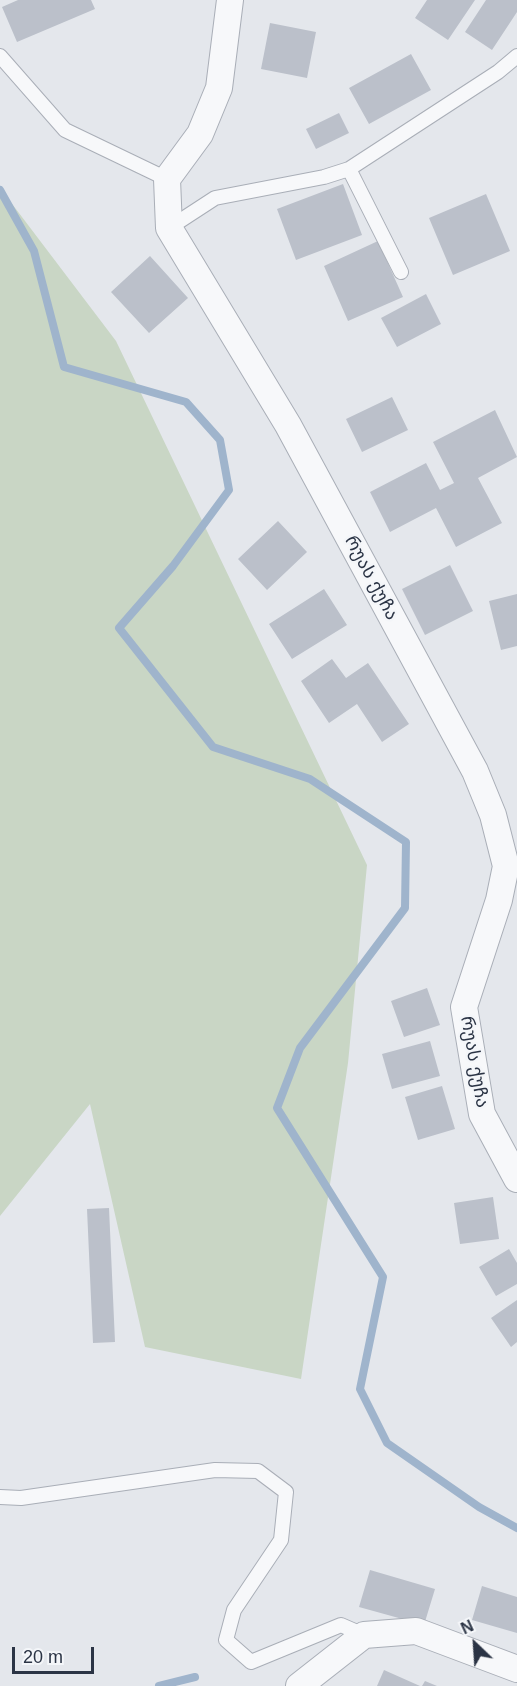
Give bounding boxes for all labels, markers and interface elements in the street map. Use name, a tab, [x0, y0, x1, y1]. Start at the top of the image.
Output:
street label: რუას ქუჩა	[340, 532, 402, 624]
street label: რუას ქუჩა	[455, 1014, 493, 1110]
north arrow	[445, 1614, 505, 1674]
text: N	[458, 1617, 476, 1637]
scale bar	[15, 1635, 98, 1673]
text: 20 m	[23, 1647, 63, 1667]

